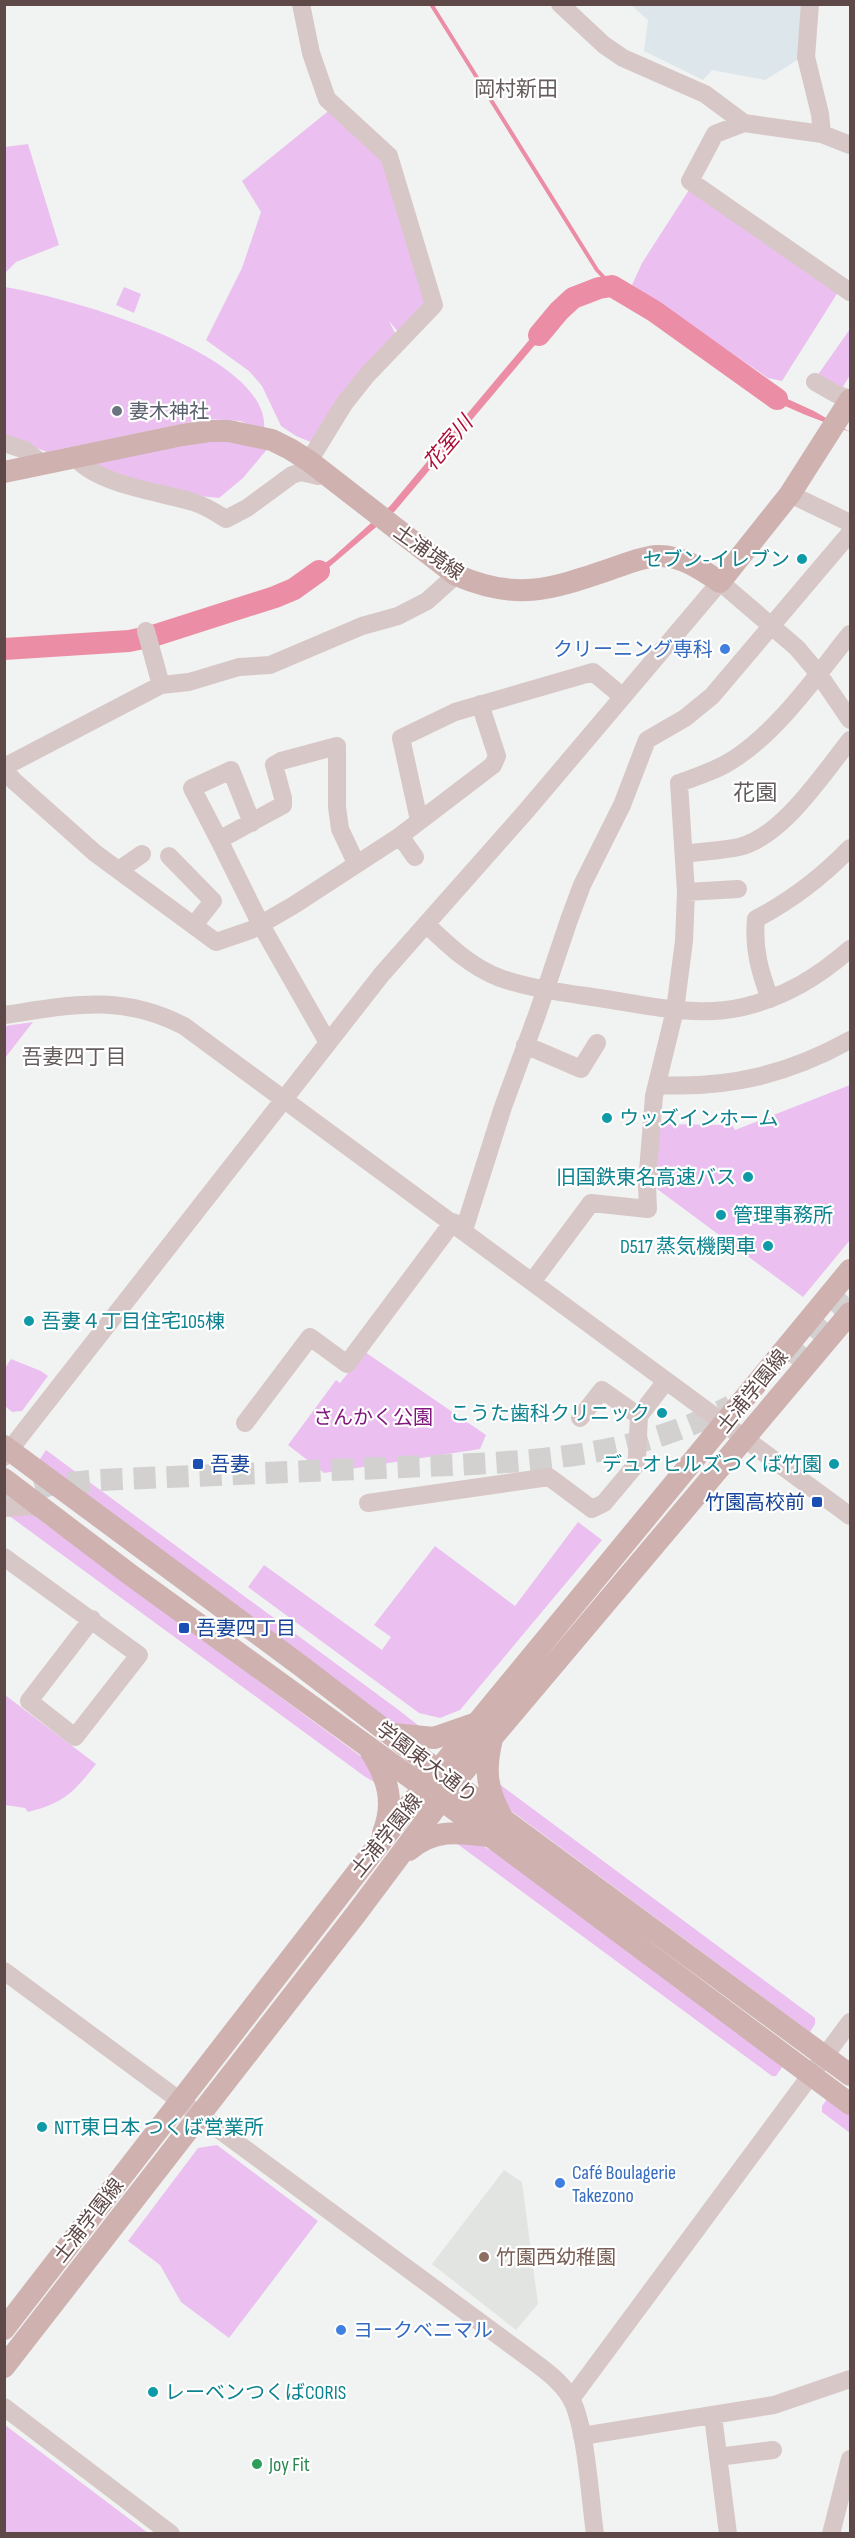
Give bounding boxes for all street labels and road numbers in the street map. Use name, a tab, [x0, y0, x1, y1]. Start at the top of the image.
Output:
street label: 土浦境線	[389, 520, 468, 586]
street label: 土浦学園線	[712, 1345, 794, 1438]
street label: 学園東大通り	[371, 1717, 482, 1808]
street label: 土浦学園線	[346, 1789, 428, 1882]
street label: 土浦学園線	[49, 2174, 129, 2267]

